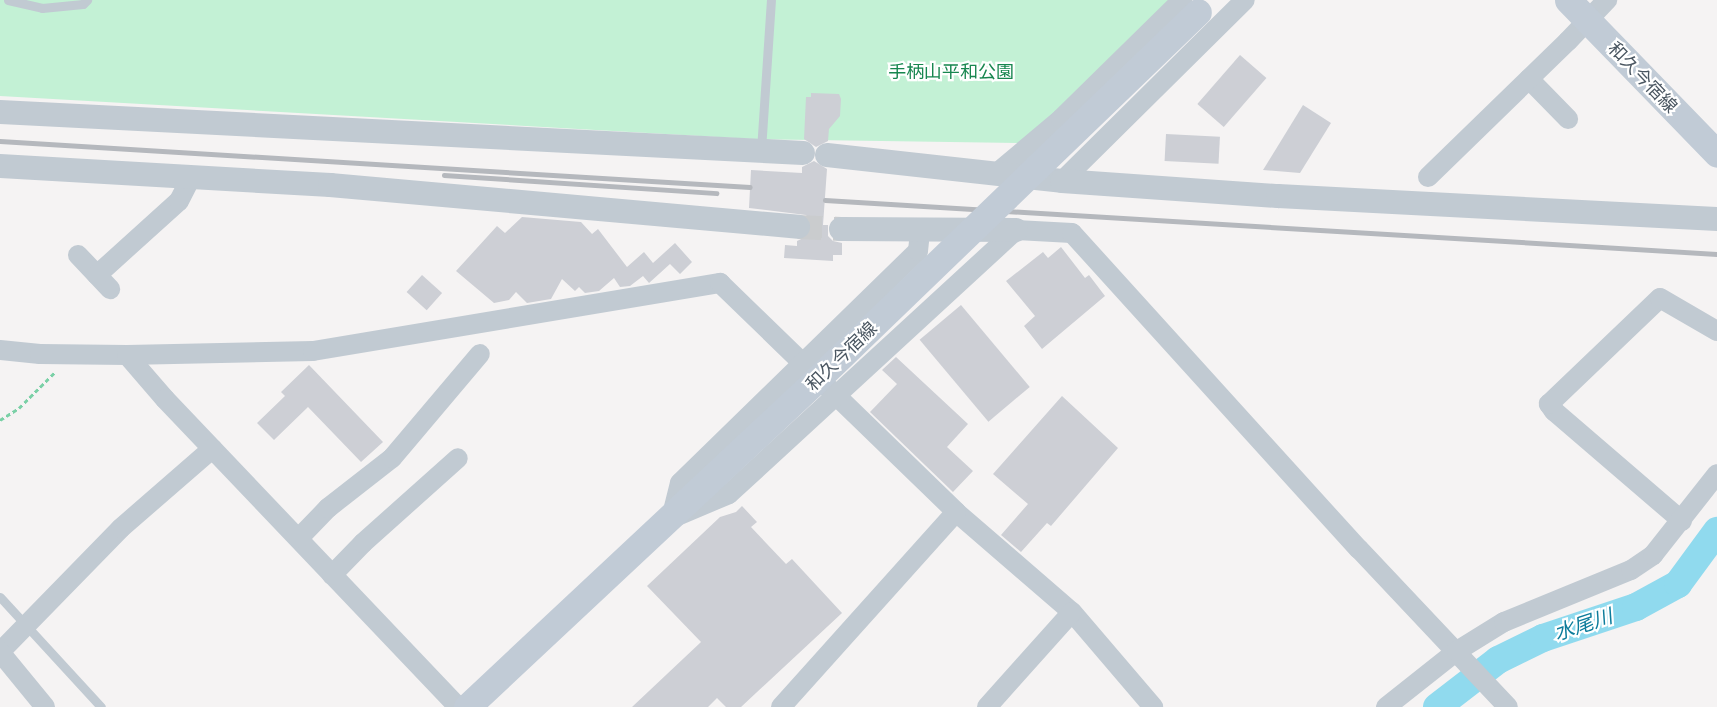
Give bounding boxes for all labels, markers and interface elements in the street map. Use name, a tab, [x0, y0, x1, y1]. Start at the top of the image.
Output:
street label: 和久今宿線	[1604, 37, 1682, 117]
park label: 手柄山平和公園	[888, 60, 1014, 82]
street label: 和久今宿線	[801, 317, 881, 395]
water label: 水尾川	[1551, 603, 1615, 645]

